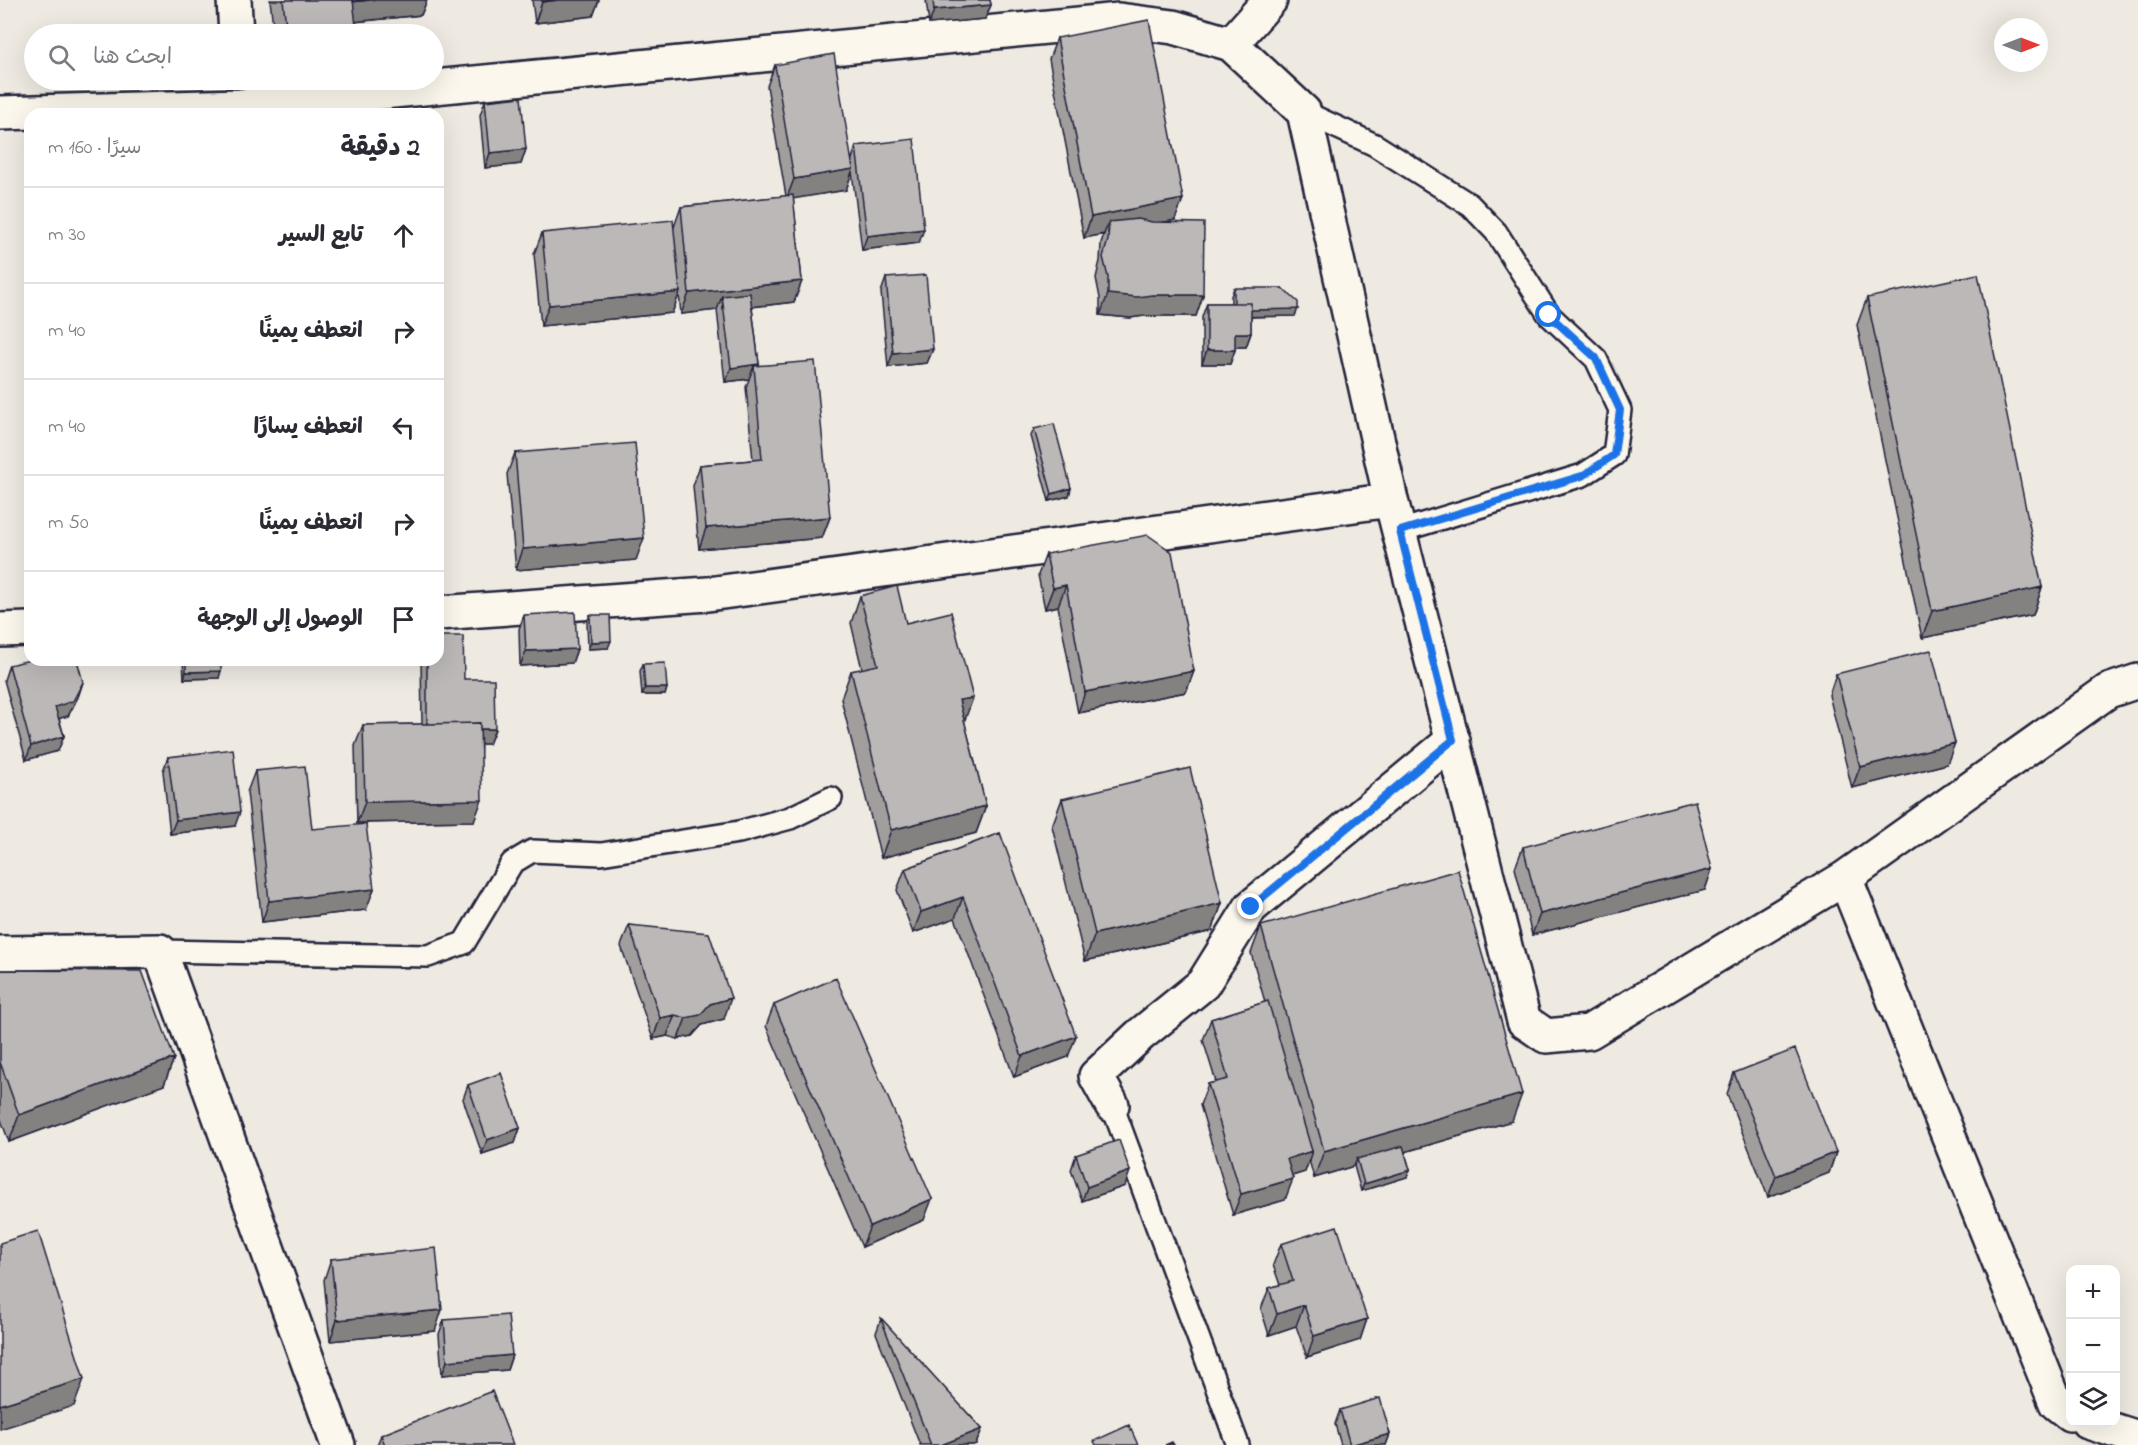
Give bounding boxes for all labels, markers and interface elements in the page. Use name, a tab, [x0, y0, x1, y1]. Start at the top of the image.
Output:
north arrow	[1994, 18, 2048, 72]
search box	[24, 24, 444, 90]
icon: search	[45, 41, 78, 74]
text: ابحث هنا	[93, 42, 172, 74]
text: 2 دقيقة	[341, 130, 420, 168]
text: سيرًا · 160 m	[48, 134, 141, 163]
icon: ahead	[387, 219, 420, 252]
text: تابع السير	[279, 220, 363, 252]
text: 30 m	[48, 221, 85, 250]
route start	[1535, 301, 1561, 327]
icon: right	[387, 315, 420, 348]
text: انعطف يمينًا	[259, 316, 363, 348]
text: 40 m	[48, 317, 85, 346]
icon: left	[387, 411, 420, 444]
text: انعطف يسارًا	[254, 412, 363, 444]
text: 40 m	[48, 413, 85, 442]
icon: right	[387, 507, 420, 540]
text: انعطف يمينًا	[259, 508, 363, 540]
text: 50 m	[48, 509, 89, 538]
icon: arrive	[387, 603, 420, 636]
text: الوصول إلى الوجهة	[197, 604, 363, 636]
route end	[1237, 893, 1263, 919]
map controls	[2066, 1265, 2120, 1427]
button: +	[2066, 1265, 2120, 1319]
button: −	[2066, 1319, 2120, 1373]
button: layers	[2066, 1373, 2120, 1427]

